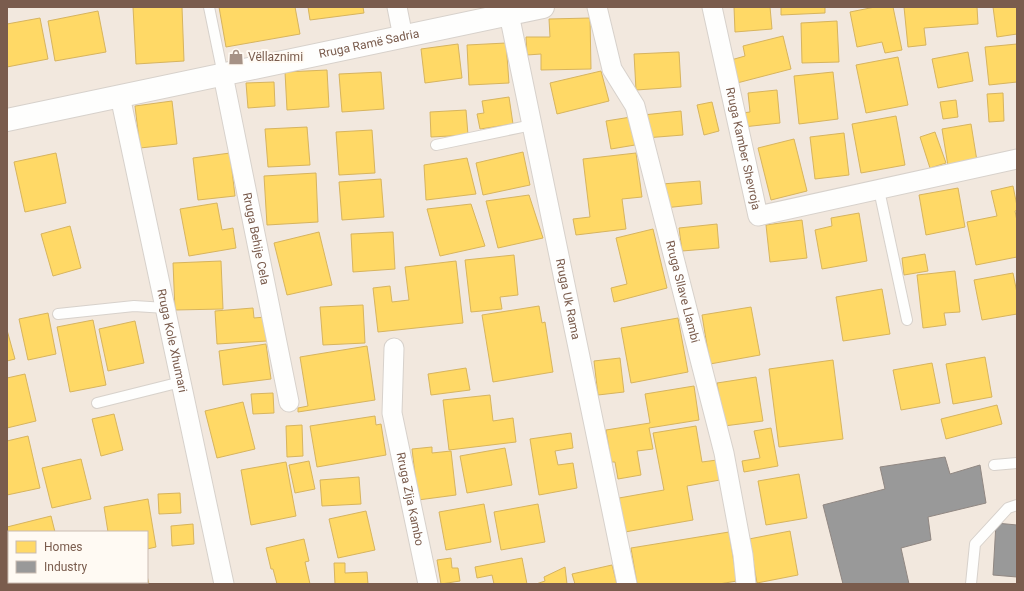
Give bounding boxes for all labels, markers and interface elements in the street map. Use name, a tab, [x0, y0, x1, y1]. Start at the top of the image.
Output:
street label: Rruga Ramë Sadria	[318, 26, 420, 61]
shop icon: Vëllaznimi	[227, 48, 245, 66]
place label: Vëllaznimi	[248, 50, 303, 64]
street label: Rruga Kamber Shevroja	[723, 86, 763, 211]
street label: Rruga Behije Cela	[240, 191, 272, 286]
street label: Rruga Sllave Llambi	[663, 239, 702, 344]
street label: Rruga Uk Rama	[553, 257, 583, 341]
street label: Rruga Kole Xhumari	[154, 287, 190, 394]
street label: Rruga Zija Kambo	[393, 451, 427, 547]
legend	[8, 531, 148, 583]
text: Homes	[44, 540, 82, 554]
text: Industry	[44, 560, 88, 574]

